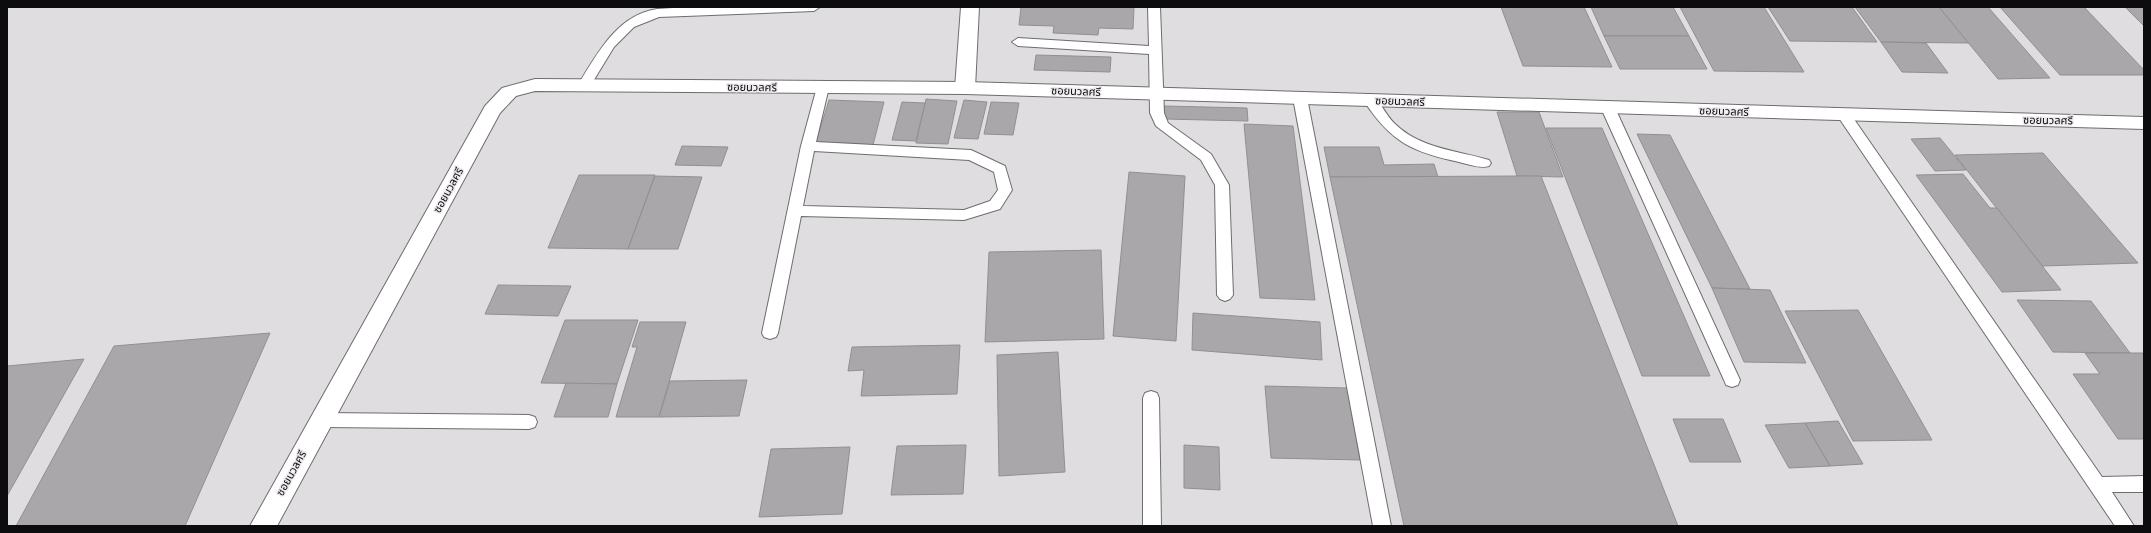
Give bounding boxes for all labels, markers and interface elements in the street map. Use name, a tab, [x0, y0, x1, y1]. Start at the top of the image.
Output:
street label: ซอยนวลศรี	[727, 81, 777, 94]
street label: ซอยนวลศรี	[1051, 84, 1102, 99]
street label: ซอยนวลศรี	[1375, 94, 1426, 109]
street label: ซอยนวลศรี	[1699, 104, 1750, 119]
street label: ซอยนวลศรี	[2023, 114, 2073, 127]
street label: ซอยนวลศรี	[431, 165, 466, 215]
street label: ซอยนวลศรี	[274, 448, 309, 498]

